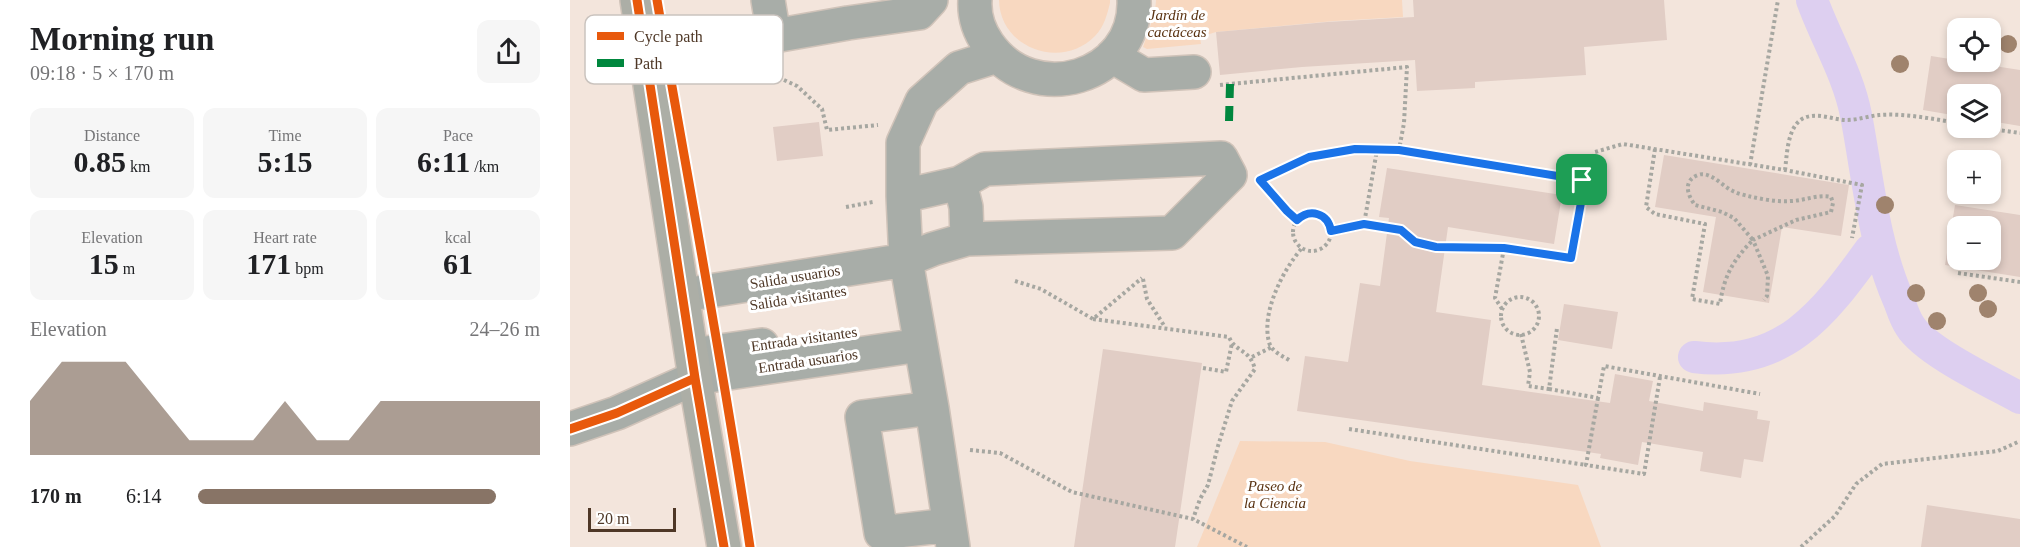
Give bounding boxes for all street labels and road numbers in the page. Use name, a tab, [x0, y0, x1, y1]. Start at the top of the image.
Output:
street label: Salida usuarios	[749, 262, 841, 292]
street label: Salida visitantes	[748, 282, 848, 314]
street label: Entrada visitantes	[750, 324, 858, 354]
street label: Entrada usuarios	[757, 346, 859, 376]

